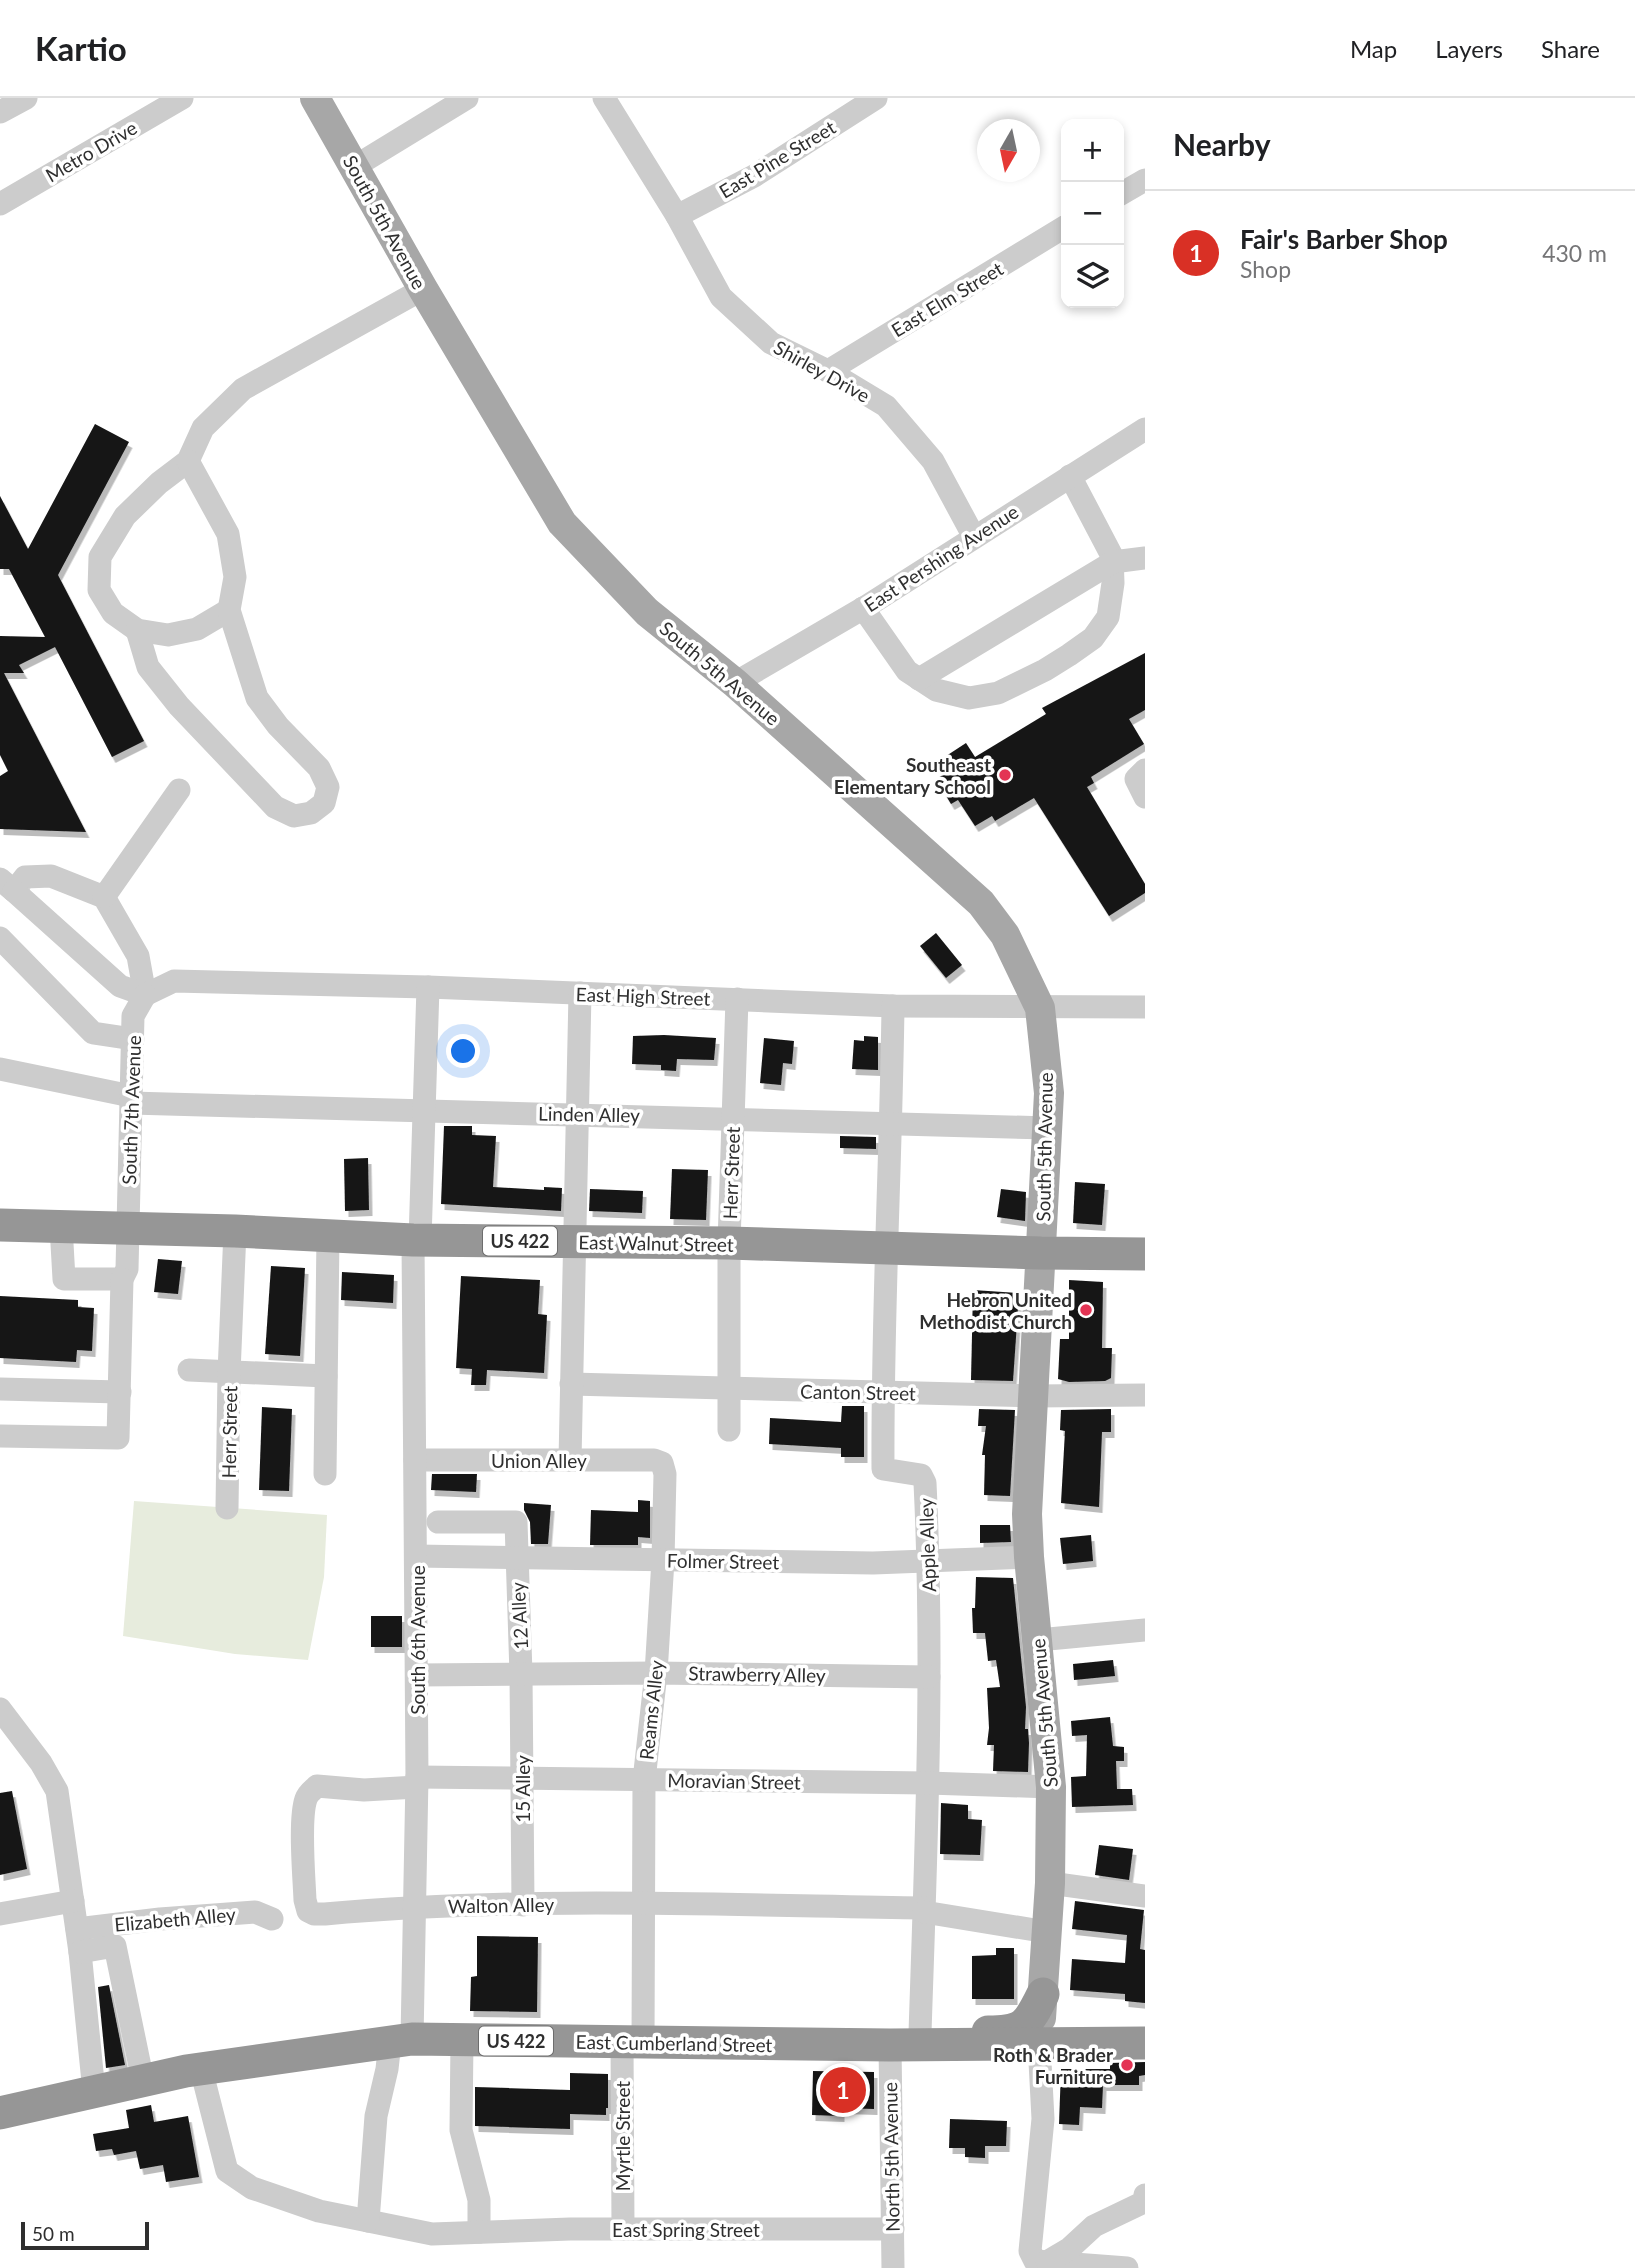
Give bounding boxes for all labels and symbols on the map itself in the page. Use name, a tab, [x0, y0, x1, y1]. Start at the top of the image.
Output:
street label: East Pine Street	[715, 115, 839, 203]
street label: Metro Drive	[41, 116, 141, 186]
north arrow	[977, 119, 1040, 182]
street label: South 5th Avenue	[339, 151, 431, 293]
street label: East Elm Street	[887, 257, 1007, 341]
street label: Shirley Drive	[770, 335, 874, 407]
street label: East Pershing Avenue	[860, 500, 1022, 616]
street label: South 5th Avenue	[655, 616, 785, 730]
place label: Southeast Elementary School	[834, 753, 991, 798]
marker: Southeast Elementary School	[997, 767, 1013, 783]
street label: East High Street	[575, 982, 711, 1010]
your location	[446, 1034, 480, 1068]
street label: South 7th Avenue	[117, 1035, 145, 1185]
street label: South 5th Avenue	[1031, 1072, 1057, 1222]
street label: Linden Alley	[538, 1102, 640, 1126]
street label: Herr Street	[718, 1126, 744, 1220]
road number: US 422	[483, 1226, 557, 1256]
street label: East Walnut Street	[578, 1230, 734, 1256]
place label: Hebron United Methodist Church	[919, 1288, 1072, 1333]
marker: Hebron United Methodist Church	[1078, 1302, 1094, 1318]
street label: Canton Street	[800, 1379, 916, 1405]
street label: Herr Street	[217, 1385, 241, 1478]
street label: Union Alley	[491, 1449, 587, 1472]
street label: Apple Alley	[914, 1497, 940, 1592]
street label: Folmer Street	[667, 1549, 779, 1573]
street label: South 6th Avenue	[406, 1565, 429, 1715]
street label: 12 Alley	[506, 1581, 532, 1650]
street label: South 5th Avenue	[1026, 1638, 1062, 1788]
street label: Reams Alley	[634, 1659, 668, 1761]
street label: Strawberry Alley	[688, 1661, 826, 1687]
street label: 15 Alley	[511, 1755, 534, 1823]
street label: Moravian Street	[667, 1768, 801, 1794]
street label: Walton Alley	[448, 1893, 555, 1917]
street label: Elizabeth Alley	[113, 1902, 237, 1936]
road number: US 422	[479, 2026, 553, 2055]
street label: East Cumberland Street	[576, 2030, 773, 2056]
place label: Roth & Brader Furniture	[993, 2043, 1114, 2088]
marker: Roth & Brader Furniture	[1119, 2057, 1135, 2073]
pin: 1	[820, 2064, 866, 2116]
street label: Myrtle Street	[611, 2081, 634, 2191]
street label: North 5th Avenue	[878, 2082, 904, 2232]
street label: East Spring Street	[612, 2218, 760, 2241]
scale bar	[21, 2219, 149, 2251]

